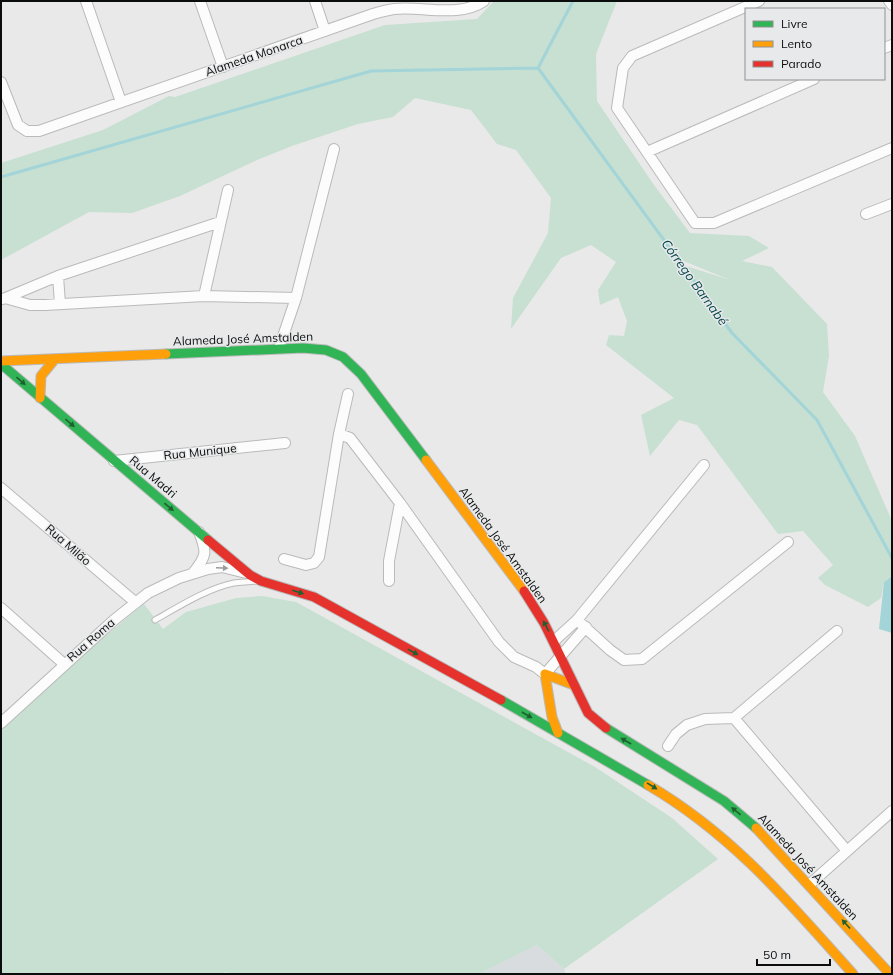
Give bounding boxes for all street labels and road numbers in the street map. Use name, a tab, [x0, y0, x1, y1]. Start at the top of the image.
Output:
street label: Alameda Monarca	[203, 32, 305, 79]
street label: Alameda José Amstalden	[173, 329, 313, 348]
street label: Rua Munique	[163, 440, 237, 463]
street label: Rua Madri	[126, 452, 180, 501]
street label: Alameda José Amstalden	[456, 484, 551, 606]
street label: Rua Milão	[42, 521, 94, 569]
street label: Rua Roma	[64, 615, 118, 664]
street label: Alameda José Amstalden	[755, 810, 862, 923]

